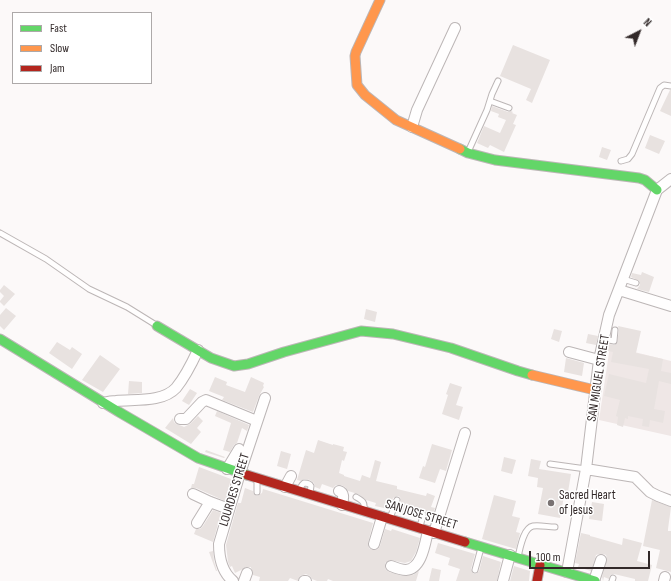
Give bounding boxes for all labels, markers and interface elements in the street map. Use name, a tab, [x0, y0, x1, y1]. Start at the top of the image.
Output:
legend	[12, 12, 152, 84]
north arrow	[619, 12, 659, 52]
text: N	[641, 16, 654, 30]
text: Fast	[50, 21, 67, 36]
text: Slow	[50, 41, 69, 56]
text: Jam	[50, 61, 65, 76]
street label: SAN MIGUEL STREET	[584, 333, 614, 423]
street label: LOURDES STREET	[216, 452, 254, 528]
place label: Sacred Heart of Jesus	[559, 488, 616, 519]
street label: SAN JOSE STREET	[383, 497, 459, 533]
marker: Sacred Heart of Jesus	[546, 498, 556, 508]
scale bar	[531, 543, 652, 569]
text: 100 m	[536, 550, 561, 565]

